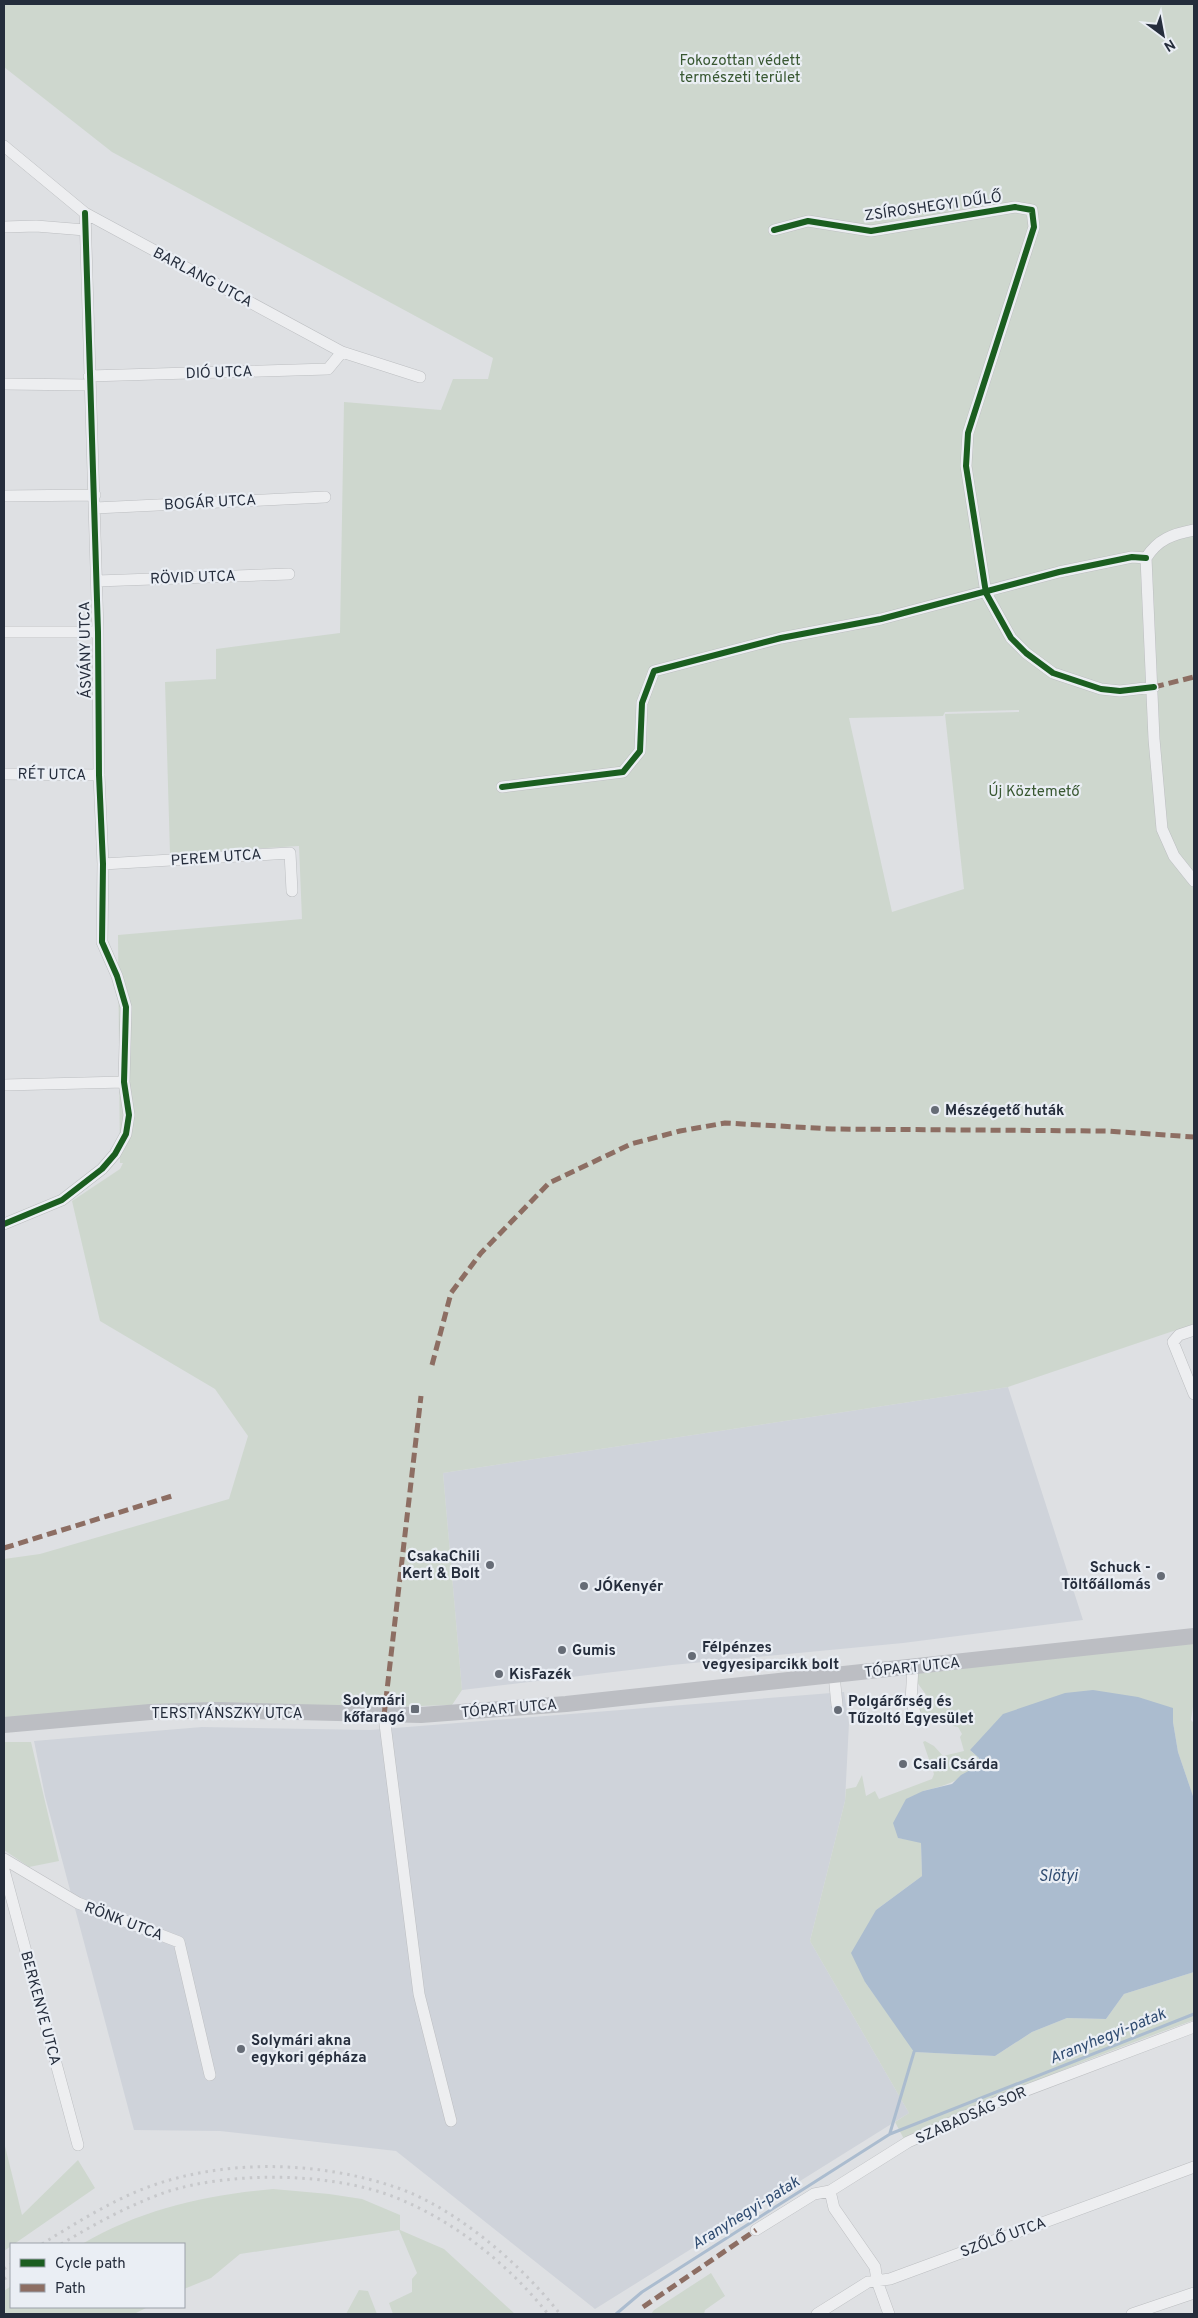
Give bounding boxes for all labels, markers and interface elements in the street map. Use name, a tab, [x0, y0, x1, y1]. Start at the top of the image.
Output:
north arrow	[1138, 10, 1188, 60]
text: N	[1160, 35, 1178, 55]
park label: Fokozottan védett természeti terület	[679, 52, 801, 88]
street label: ZSÍROSHEGYI DŰLŐ	[863, 186, 1003, 227]
street label: BARLANG UTCA	[149, 244, 255, 313]
street label: DIÓ UTCA	[185, 361, 253, 384]
street label: BOGÁR UTCA	[163, 491, 257, 515]
street label: RÖVID UTCA	[150, 567, 236, 589]
street label: ÁSVÁNY UTCA	[75, 601, 97, 699]
street label: RÉT UTCA	[17, 764, 87, 786]
park label: Új Köztemető	[988, 781, 1080, 802]
street label: PEREM UTCA	[170, 846, 262, 871]
place label: Mészégető huták	[945, 1102, 1064, 1121]
marker: Mészégető huták	[929, 1104, 941, 1116]
place label: CsakaChili Kert & Bolt	[402, 1548, 480, 1584]
marker: CsakaChili Kert & Bolt	[484, 1559, 496, 1571]
place label: Schuck - Töltőállomás	[1061, 1559, 1151, 1595]
marker: Schuck - Töltőállomás	[1155, 1570, 1167, 1582]
place label: JÓKenyér	[594, 1576, 664, 1597]
marker: JÓKenyér	[578, 1580, 590, 1592]
place label: Félpénzes vegyesiparcikk bolt	[702, 1639, 839, 1675]
place label: Gumis	[572, 1642, 616, 1661]
marker: Gumis	[556, 1644, 568, 1656]
marker: Félpénzes vegyesiparcikk bolt	[686, 1650, 698, 1662]
street label: TÓPART UTCA	[863, 1652, 961, 1683]
place label: KisFazék	[509, 1666, 572, 1685]
marker: KisFazék	[493, 1668, 505, 1680]
place label: Solymári kőfaragó	[343, 1692, 405, 1728]
place label: Polgárőrség és Tűzoltó Egyesület	[848, 1693, 974, 1729]
street label: TÓPART UTCA	[460, 1694, 558, 1723]
marker: Solymári kőfaragó	[409, 1703, 421, 1715]
street label: TERSTYÁNSZKY UTCA	[151, 1704, 303, 1724]
marker: Polgárőrség és Tűzoltó Egyesület	[832, 1704, 844, 1716]
place label: Csali Csárda	[913, 1756, 998, 1775]
marker: Csali Csárda	[897, 1758, 909, 1770]
water label: Slötyi	[1038, 1867, 1079, 1887]
street label: RÖNK UTCA	[81, 1898, 166, 1946]
street label: BERKENYE UTCA	[15, 1949, 64, 2068]
water label: Aranyhegyi-patak	[1047, 2004, 1170, 2069]
place label: Solymári akna egykori gépháza	[251, 2032, 367, 2068]
marker: Solymári akna egykori gépháza	[235, 2043, 247, 2055]
street label: SZABADSÁG SOR	[913, 2082, 1030, 2149]
water label: Aranyhegyi-patak	[688, 2172, 805, 2255]
street label: SZŐLŐ UTCA	[957, 2212, 1049, 2263]
legend	[10, 2243, 185, 2308]
text: Cycle path	[55, 2255, 126, 2274]
text: Path	[55, 2280, 86, 2299]

